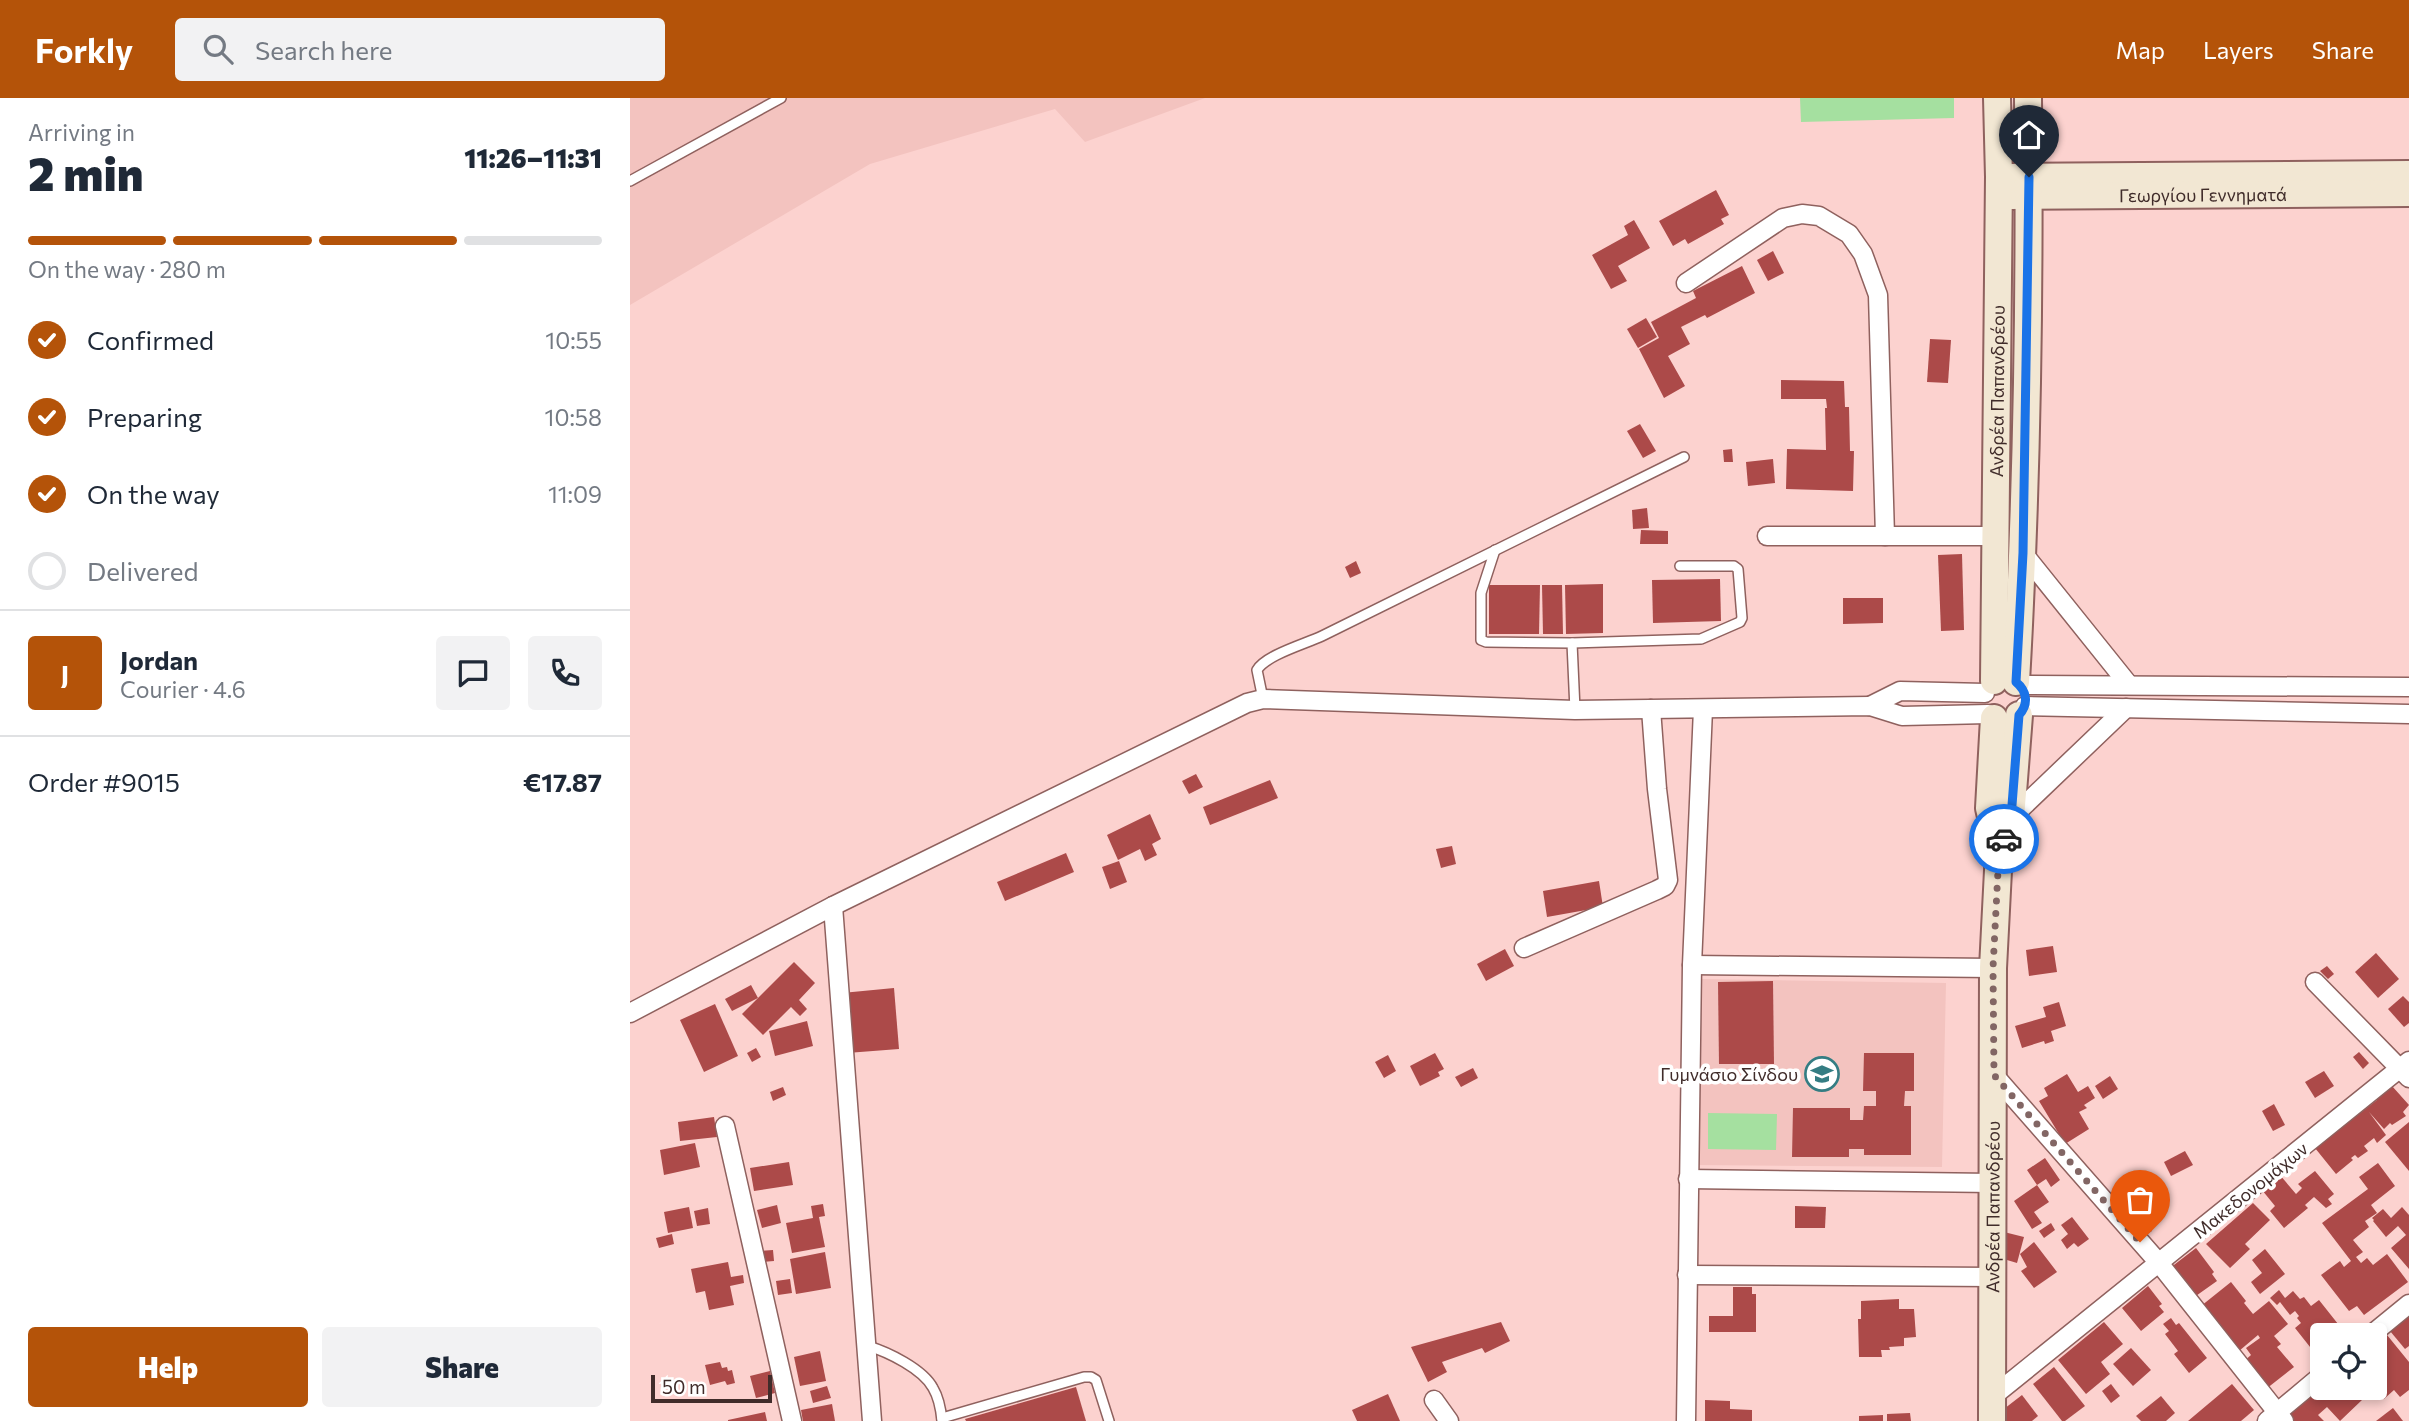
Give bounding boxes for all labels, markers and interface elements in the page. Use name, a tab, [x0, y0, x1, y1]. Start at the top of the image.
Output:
search box	[175, 18, 665, 81]
text: Forkly	[35, 29, 133, 70]
icon: search	[199, 30, 237, 68]
text: Search here	[255, 34, 393, 65]
text: Map	[2116, 35, 2165, 64]
text: Layers	[2203, 35, 2274, 64]
text: Share	[2312, 35, 2374, 64]
pin	[1999, 105, 2059, 177]
icon: home	[2010, 116, 2048, 154]
text: Arriving in	[28, 118, 135, 146]
text: 11:26–11:31	[464, 142, 602, 173]
text: 2 min	[28, 144, 144, 200]
street label: Γεωργίου Γεννηματά	[2119, 183, 2287, 206]
text: On the way · 280 m	[28, 255, 226, 283]
street label: Ανδρέα Παπανδρέου	[1985, 305, 2009, 477]
icon: check	[28, 321, 66, 359]
text: Confirmed	[87, 324, 214, 355]
text: 10:55	[545, 326, 602, 354]
icon: check	[28, 398, 66, 436]
text: Preparing	[87, 401, 202, 432]
text: 10:58	[545, 403, 602, 431]
icon: check	[28, 475, 66, 513]
text: On the way	[87, 478, 220, 509]
text: 11:09	[548, 480, 602, 508]
text: Delivered	[87, 555, 198, 586]
button: chat	[436, 636, 510, 710]
button: phone	[528, 636, 602, 710]
text: Jordan	[120, 644, 198, 675]
text: J	[61, 658, 69, 689]
text: Courier · 4.6	[120, 675, 246, 703]
text: Order #9015	[28, 766, 180, 797]
text: €17.87	[523, 766, 602, 797]
courier	[1969, 804, 2039, 874]
icon: car	[1985, 820, 2023, 858]
school or university icon: Γυμνάσιο Σίνδου	[1803, 1055, 1841, 1093]
place label: Γυμνάσιο Σίνδου	[1660, 1063, 1798, 1085]
street label: Ανδρέα Παπανδρέου	[1981, 1121, 2004, 1293]
street label: Μακεδονομάχων	[2188, 1137, 2312, 1243]
pin	[2110, 1170, 2170, 1242]
icon: bag	[2121, 1181, 2159, 1219]
map controls	[2310, 1323, 2387, 1400]
button: locate	[2310, 1323, 2387, 1400]
button: Help	[28, 1327, 308, 1407]
button: Share	[322, 1327, 602, 1407]
scale bar	[651, 1372, 772, 1404]
text: 50 m	[662, 1375, 706, 1398]

